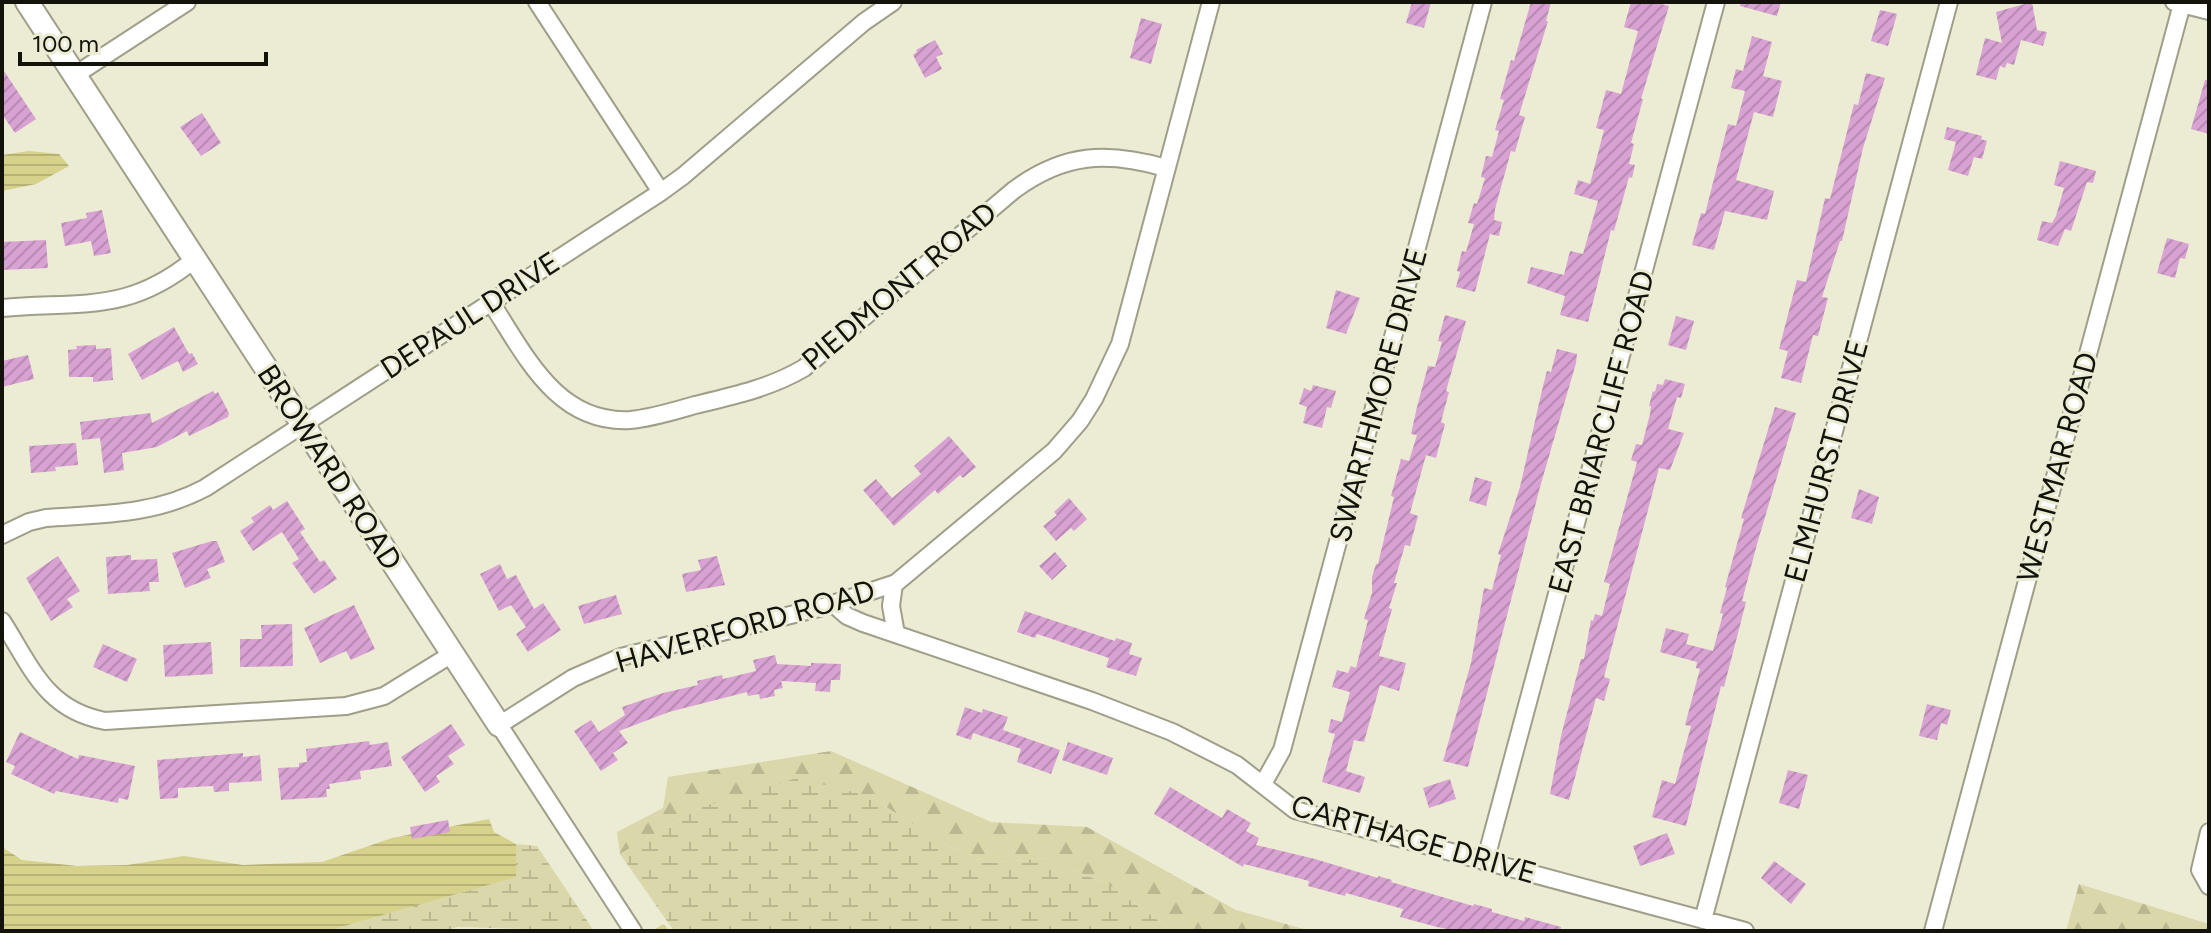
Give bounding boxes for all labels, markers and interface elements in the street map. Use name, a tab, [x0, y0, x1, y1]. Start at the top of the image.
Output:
scale bar	[20, 16, 266, 66]
text: 100 m	[32, 29, 99, 58]
street label: PIEDMONT ROAD	[794, 194, 1004, 378]
street label: DEPAUL DRIVE	[373, 243, 567, 387]
street label: SWARTHMORE DRIVE	[1321, 244, 1435, 546]
street label: EAST BRIARCLIFF ROAD	[1540, 266, 1662, 598]
street label: ELMHURST DRIVE	[1776, 336, 1876, 586]
street label: WESTMAR ROAD	[2009, 348, 2105, 586]
street label: BROWARD ROAD	[250, 357, 410, 577]
street label: HAVERFORD ROAD	[611, 571, 879, 681]
street label: CARTHAGE DRIVE	[1287, 786, 1541, 892]

